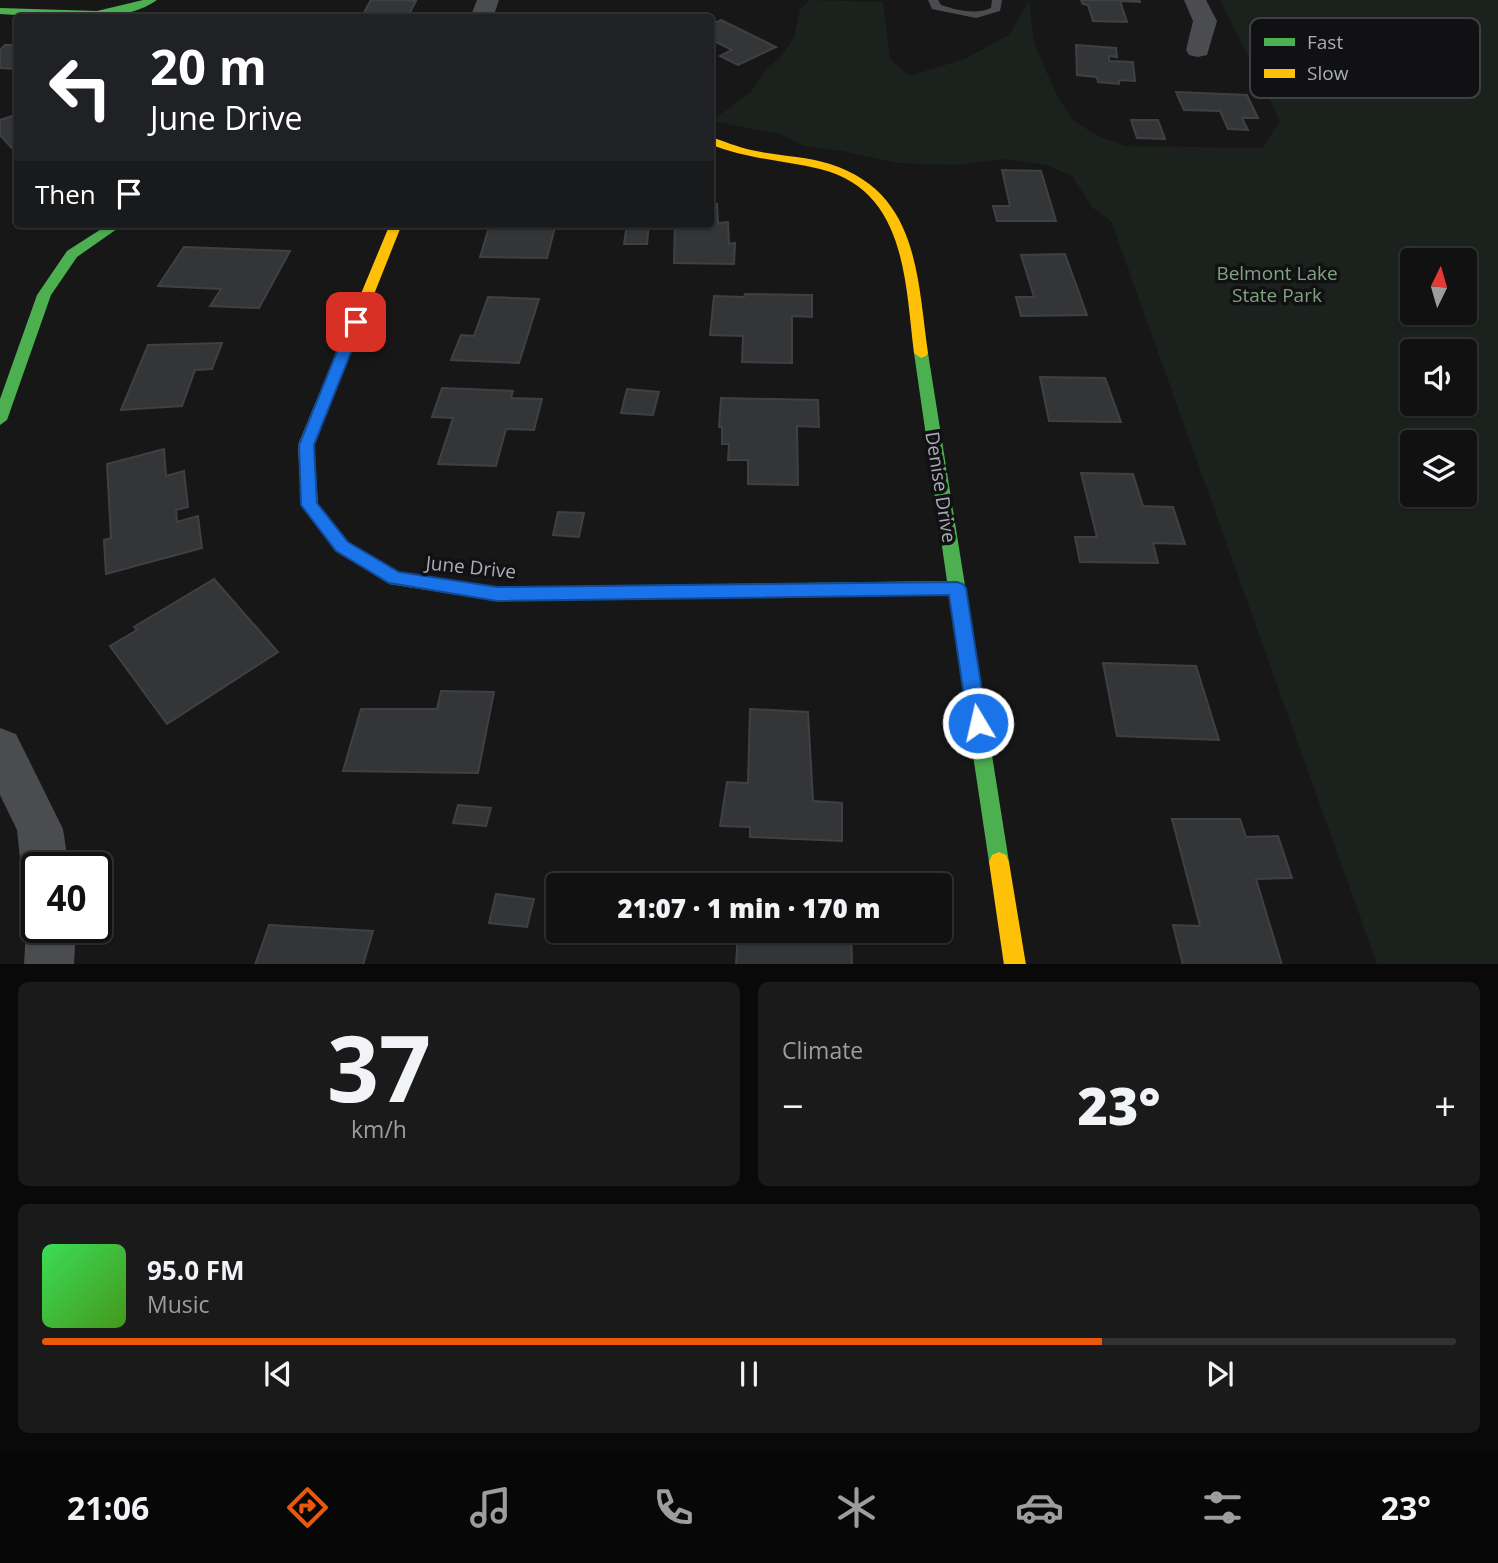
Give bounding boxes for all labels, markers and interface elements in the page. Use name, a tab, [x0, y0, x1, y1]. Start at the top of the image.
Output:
legend	[1250, 18, 1480, 98]
text: Fast	[1307, 29, 1343, 55]
text: 20 m	[150, 33, 267, 99]
icon: left	[35, 42, 126, 133]
text: Slow	[1307, 60, 1349, 86]
text: June Drive	[150, 96, 302, 139]
icon: arrive	[110, 175, 148, 213]
text: Then	[35, 176, 96, 212]
north arrow	[1400, 248, 1477, 326]
map controls	[1400, 248, 1477, 507]
park label: Belmont Lake State Park	[1216, 260, 1338, 308]
pin	[326, 292, 386, 352]
icon: arrive	[337, 303, 375, 341]
button: sound	[1400, 339, 1477, 416]
street label: Denise Drive	[919, 430, 963, 544]
button: layers	[1400, 430, 1477, 507]
street label: June Drive	[423, 549, 517, 585]
position arrow	[941, 686, 1015, 760]
speed limit sign: 40	[21, 852, 112, 943]
text: 21:07 · 1 min · 170 m	[618, 890, 880, 926]
text: 37	[327, 1005, 431, 1129]
text: Climate	[782, 1034, 863, 1066]
text: 23°	[1078, 1069, 1160, 1140]
text: −	[782, 1079, 804, 1131]
text: +	[1434, 1079, 1456, 1131]
text: km/h	[351, 1113, 407, 1145]
text: 95.0 FM	[147, 1252, 245, 1288]
text: Music	[147, 1288, 210, 1320]
icon: previous	[259, 1355, 297, 1393]
icon: pause	[730, 1355, 768, 1393]
icon: next	[1201, 1355, 1239, 1393]
icon: directions	[283, 1483, 332, 1532]
icon: music	[466, 1483, 515, 1532]
icon: phone	[649, 1483, 698, 1532]
icon: climate	[832, 1483, 881, 1532]
icon: car	[1015, 1483, 1064, 1532]
icon: filters	[1198, 1483, 1247, 1532]
text: 21:06	[67, 1486, 149, 1529]
text: 23°	[1381, 1486, 1431, 1529]

